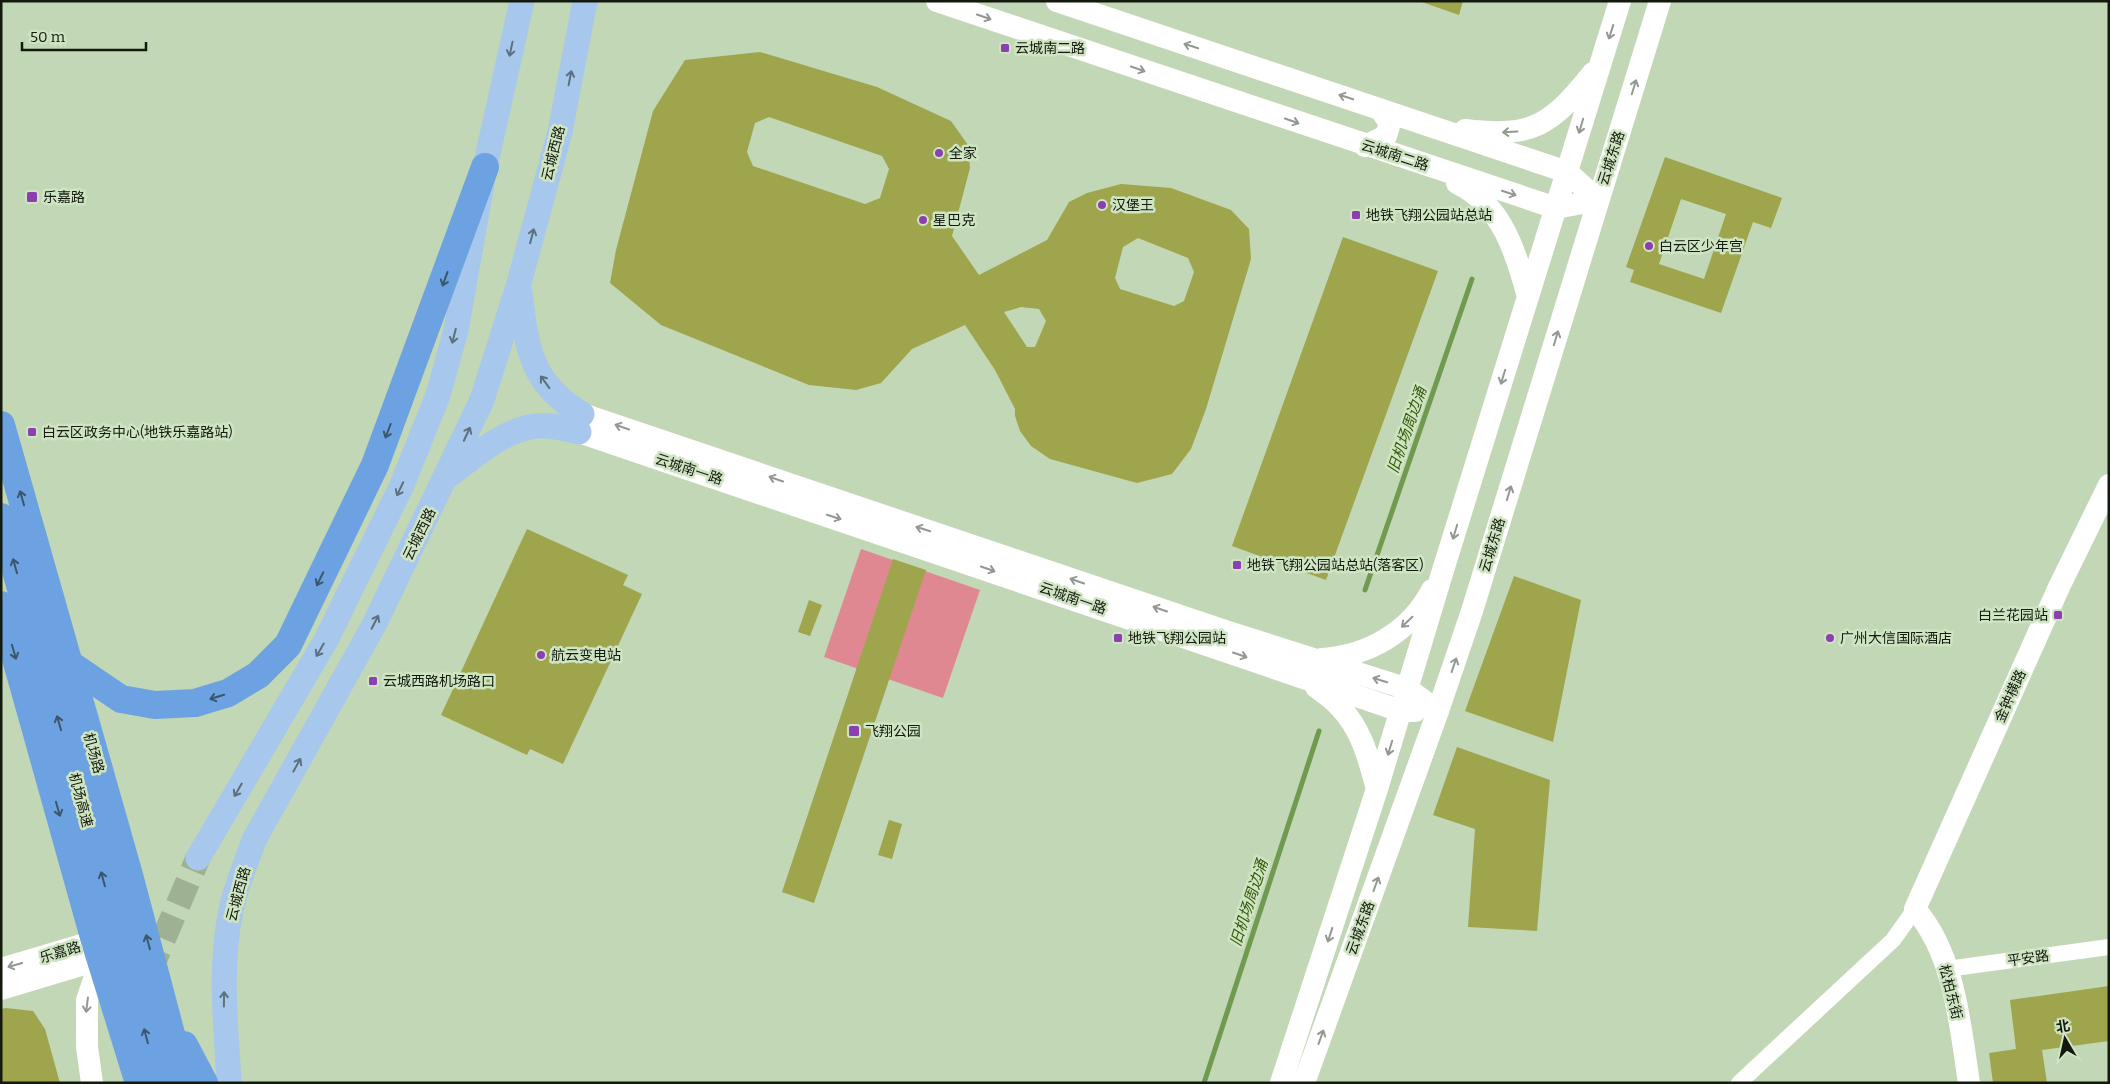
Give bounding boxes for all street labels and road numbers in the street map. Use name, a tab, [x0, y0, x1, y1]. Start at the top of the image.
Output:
street label: 云城西路	[538, 124, 569, 182]
street label: 云城东路	[1595, 129, 1628, 187]
street label: 云城南二路	[1359, 137, 1431, 174]
street label: 云城南一路	[653, 451, 725, 488]
street label: 云城西路	[400, 505, 439, 563]
street label: 云城东路	[1476, 516, 1509, 574]
street label: 云城南一路	[1037, 579, 1109, 618]
street label: 金钟横路	[1991, 667, 2030, 725]
street label: 机场路	[80, 731, 107, 776]
street label: 机场高速	[65, 771, 96, 829]
street label: 云城西路	[223, 865, 254, 923]
street label: 云城东路	[1343, 899, 1378, 957]
street label: 乐嘉路	[38, 938, 83, 967]
street label: 平安路	[2006, 947, 2050, 970]
street label: 松柏东街	[1935, 963, 1966, 1021]

